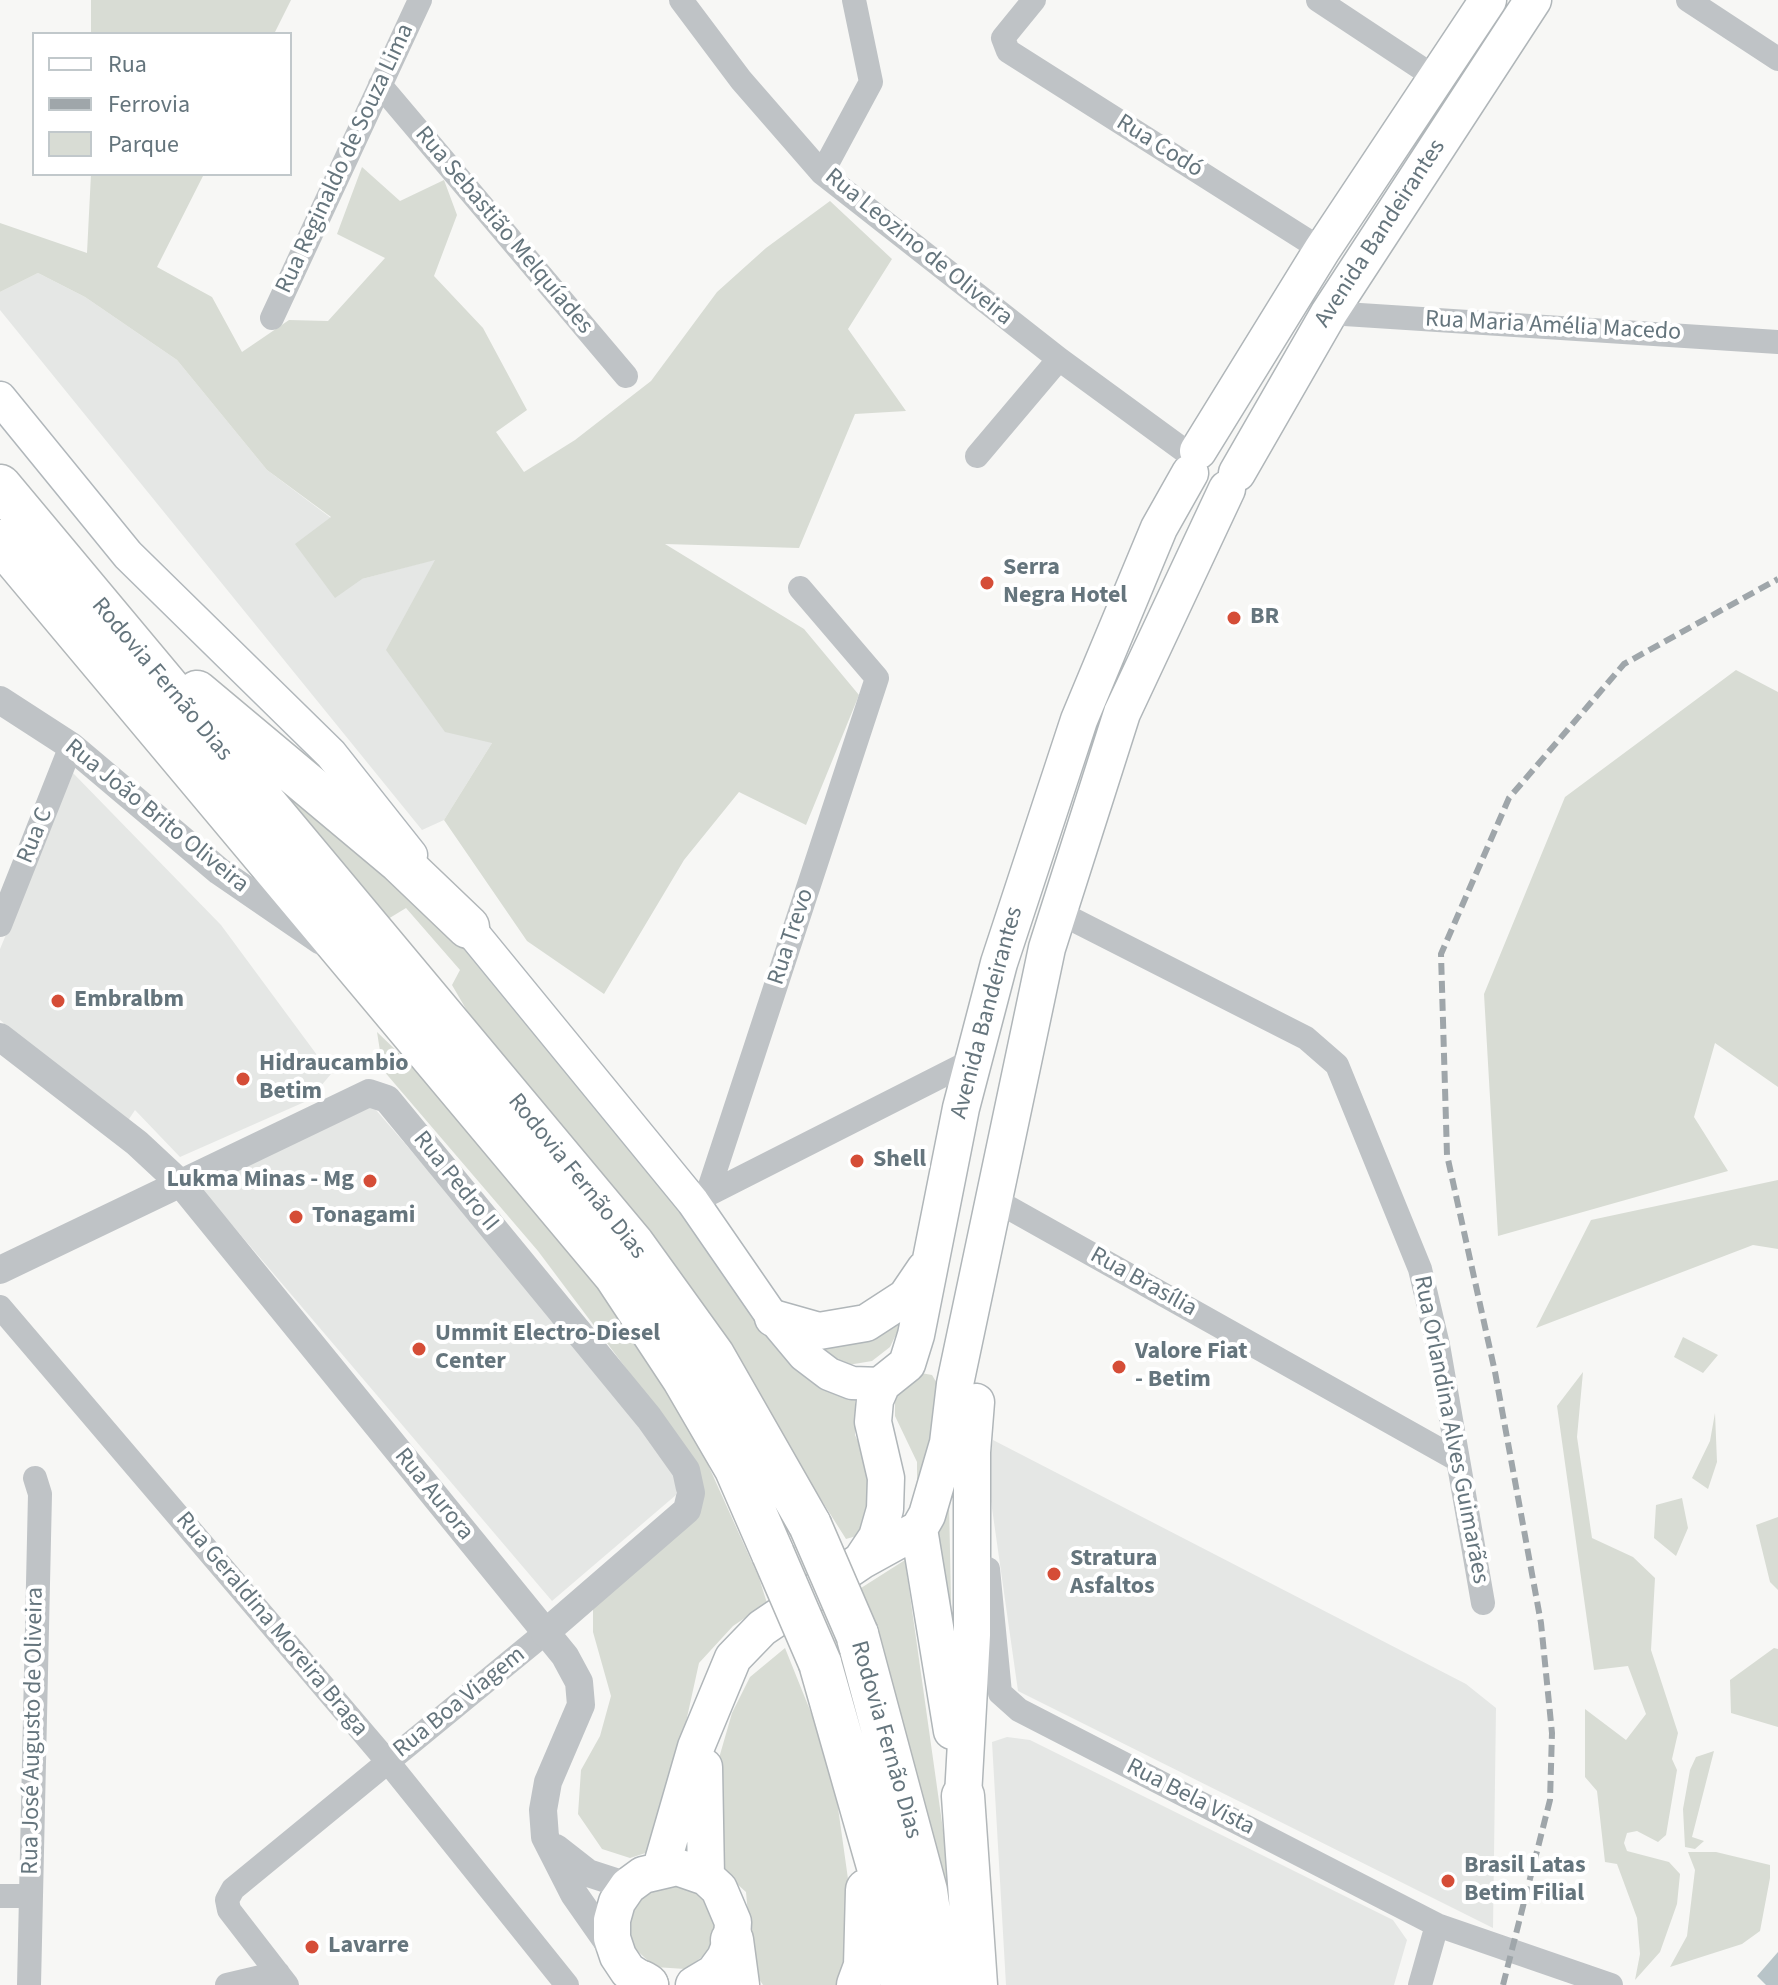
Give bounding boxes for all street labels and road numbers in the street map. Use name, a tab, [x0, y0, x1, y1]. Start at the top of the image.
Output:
street label: Rua Reginaldo de Souza Lima	[271, 20, 421, 298]
street label: Rua Codó	[1110, 109, 1208, 185]
street label: Rua Sebastião Melquíades	[408, 121, 598, 341]
street label: Avenida Bandeirantes	[1309, 135, 1453, 333]
street label: Rua Leozino de Oliveira	[818, 163, 1018, 333]
street label: Rua Maria Amélia Macedo	[1424, 306, 1682, 348]
street label: Rodovia Fernão Dias	[84, 593, 238, 767]
street label: Rua João Brito Oliveira	[58, 734, 254, 900]
street label: Rua C	[12, 804, 60, 868]
street label: Rua Trevo	[763, 885, 821, 989]
street label: Avenida Bandeirantes	[946, 904, 1030, 1122]
street label: Rodovia Fernão Dias	[501, 1089, 651, 1265]
street label: Rua Pedro II	[406, 1126, 504, 1238]
street label: Rua Brasília	[1085, 1242, 1201, 1324]
street label: Rua Orlandina Alves Guimarães	[1406, 1274, 1494, 1586]
street label: Rua Aurora	[387, 1443, 479, 1547]
street label: Rua Geraldina Moreira Braga	[169, 1507, 373, 1743]
street label: Rua José Augusto de Oliveira	[17, 1587, 51, 1875]
street label: Rodovia Fernão Dias	[843, 1638, 927, 1842]
street label: Rua Boa Viagem	[388, 1641, 532, 1765]
street label: Rua Bela Vista	[1121, 1753, 1259, 1843]

